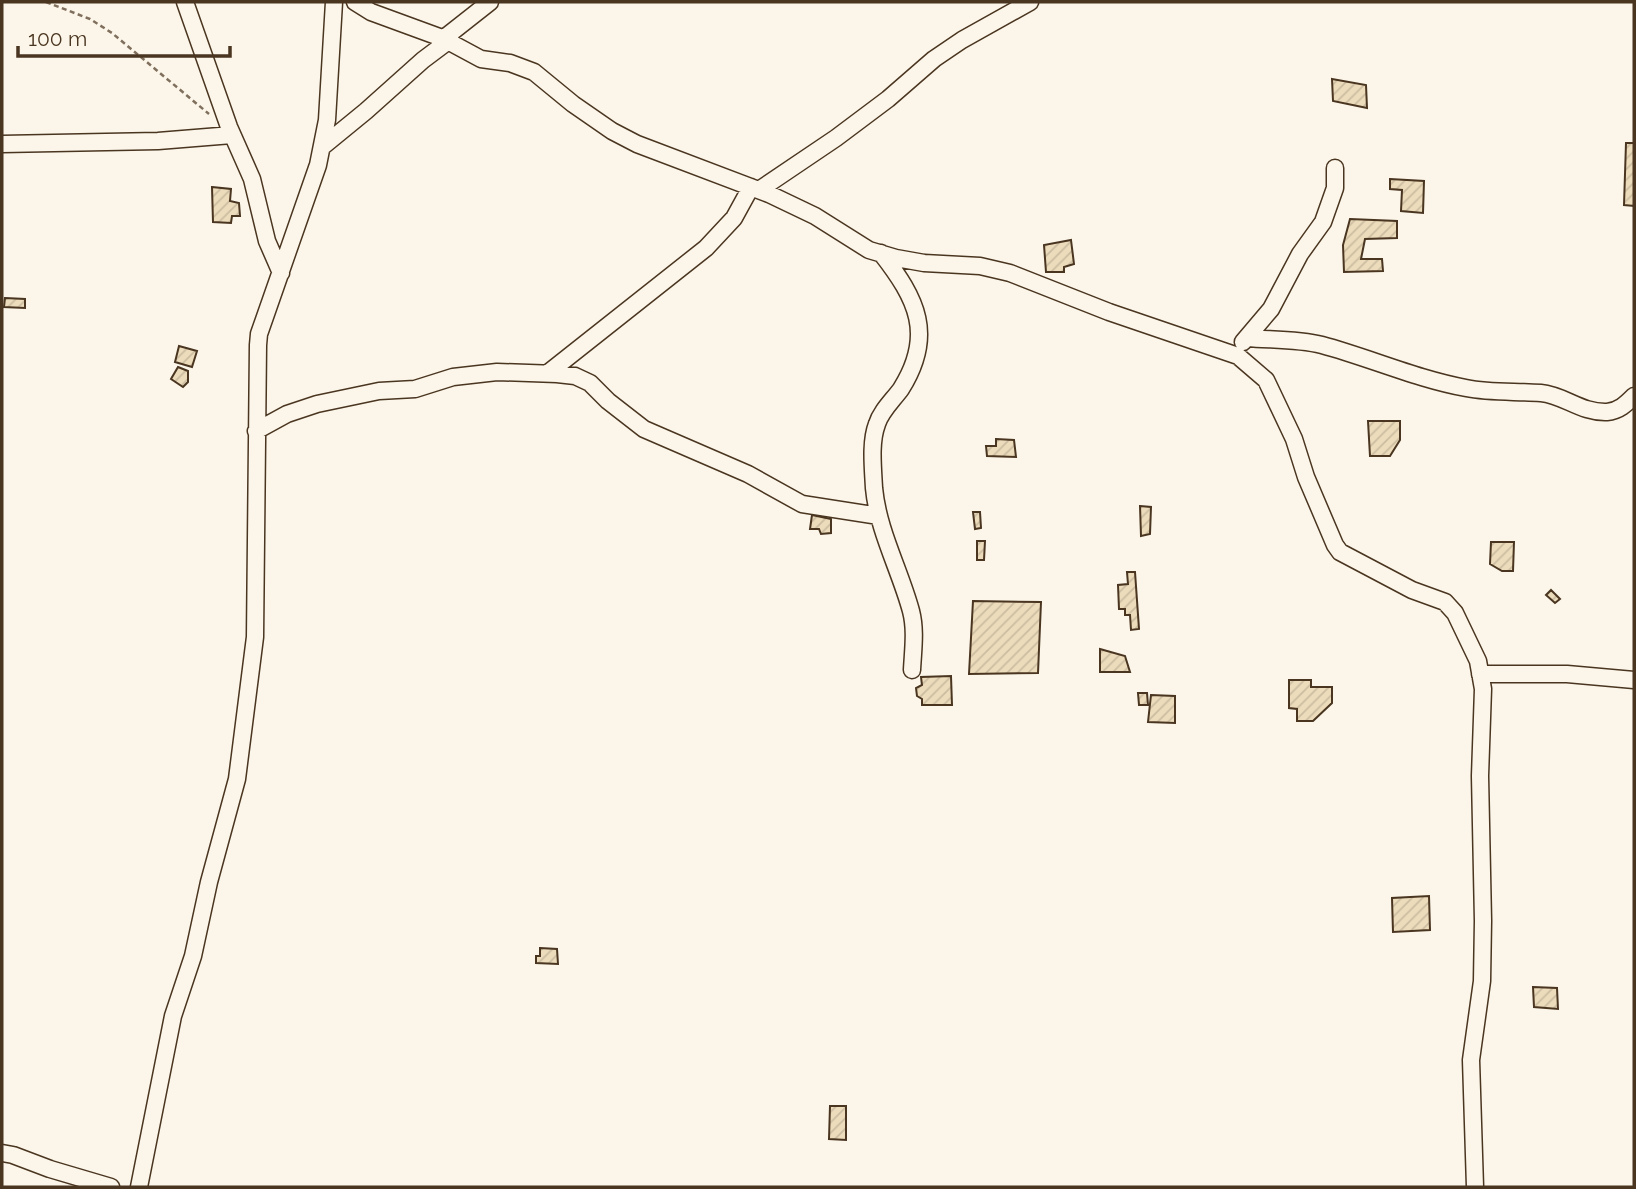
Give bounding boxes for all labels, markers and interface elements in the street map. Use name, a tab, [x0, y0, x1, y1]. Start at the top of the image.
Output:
scale bar	[18, 14, 229, 58]
text: 100 m	[28, 26, 87, 51]

